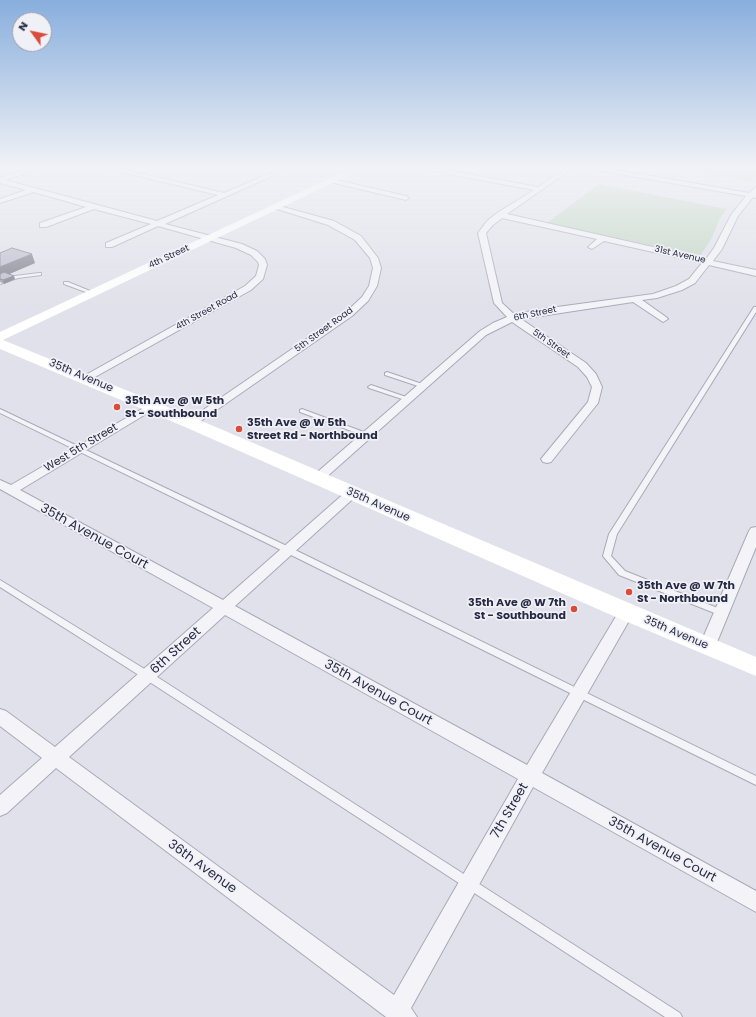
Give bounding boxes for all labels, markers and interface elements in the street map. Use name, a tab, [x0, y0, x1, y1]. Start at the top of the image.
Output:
north arrow	[12, 12, 52, 52]
text: N	[14, 18, 32, 34]
street label: 4th Street	[147, 243, 191, 271]
street label: 31st Avenue	[653, 244, 707, 266]
street label: 4th Street Road	[174, 289, 240, 333]
street label: 6th Street	[513, 304, 557, 324]
street label: 5th Street Road	[293, 305, 355, 355]
street label: 5th Street	[530, 327, 572, 361]
street label: 35th Avenue	[47, 357, 115, 395]
place label: 35th Ave @ W 5th St - Southbound	[125, 394, 224, 420]
marker: 35th Ave @ W 5th St - Southbound	[112, 402, 122, 412]
place label: 35th Ave @ W 5th Street Rd - Northbound	[247, 416, 378, 442]
street label: West 5th Street	[42, 421, 120, 475]
marker: 35th Ave @ W 5th Street Rd - Northbound	[234, 424, 244, 434]
street label: 35th Avenue	[344, 485, 412, 525]
street label: 35th Avenue Court	[37, 501, 151, 573]
place label: 35th Ave @ W 7th St - Northbound	[637, 579, 735, 605]
marker: 35th Ave @ W 7th St - Northbound	[624, 587, 634, 597]
place label: 35th Ave @ W 7th St - Southbound	[468, 596, 566, 622]
marker: 35th Ave @ W 7th St - Southbound	[569, 604, 579, 614]
street label: 35th Avenue	[642, 614, 710, 652]
street label: 6th Street	[147, 624, 205, 678]
street label: 35th Avenue Court	[321, 657, 435, 729]
street label: 7th Street	[488, 780, 532, 842]
street label: 35th Avenue Court	[605, 814, 719, 886]
street label: 36th Avenue	[165, 837, 239, 897]

